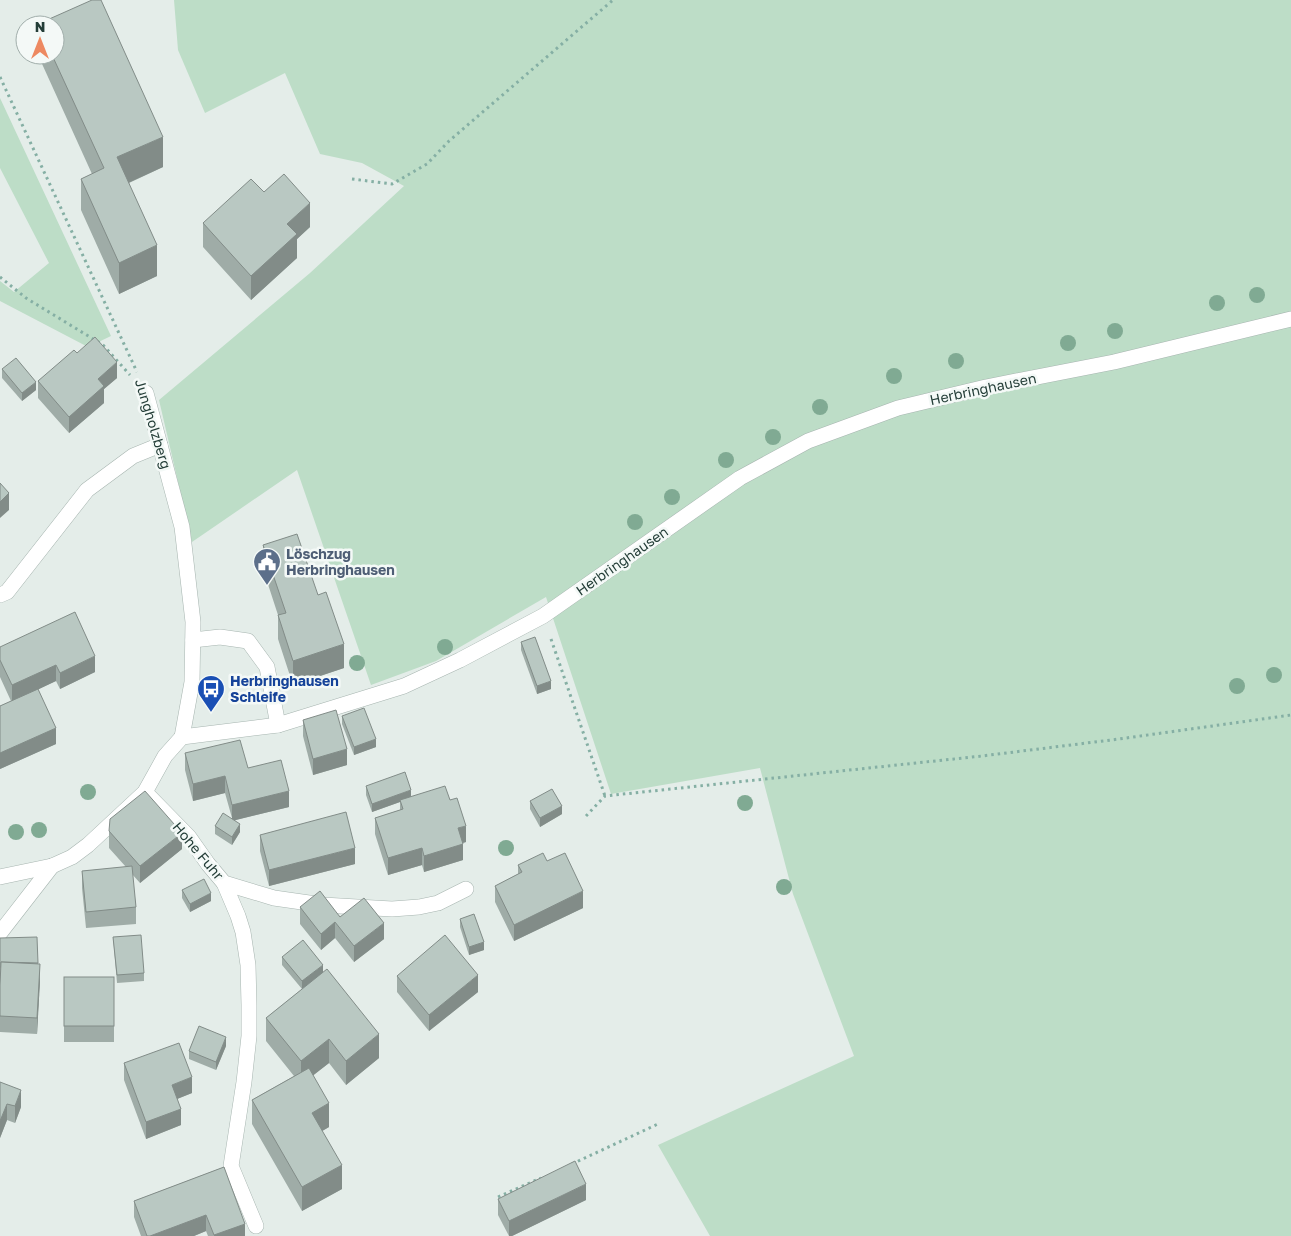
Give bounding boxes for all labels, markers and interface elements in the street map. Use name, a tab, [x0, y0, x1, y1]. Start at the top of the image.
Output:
north arrow	[15, 15, 65, 65]
text: N	[35, 18, 45, 35]
street label: Herbringhausen	[928, 369, 1038, 408]
street label: Jungholzberg	[132, 377, 175, 471]
street label: Herbringhausen	[572, 523, 671, 599]
place label: Löschzug Herbringhausen	[286, 545, 395, 578]
public building icon: Löschzug Herbringhausen	[252, 547, 282, 586]
place label: Herbringhausen Schleife	[230, 672, 339, 705]
bus stop icon: Herbringhausen Schleife	[196, 674, 226, 713]
street label: Hohe Fuhr	[169, 818, 228, 883]

